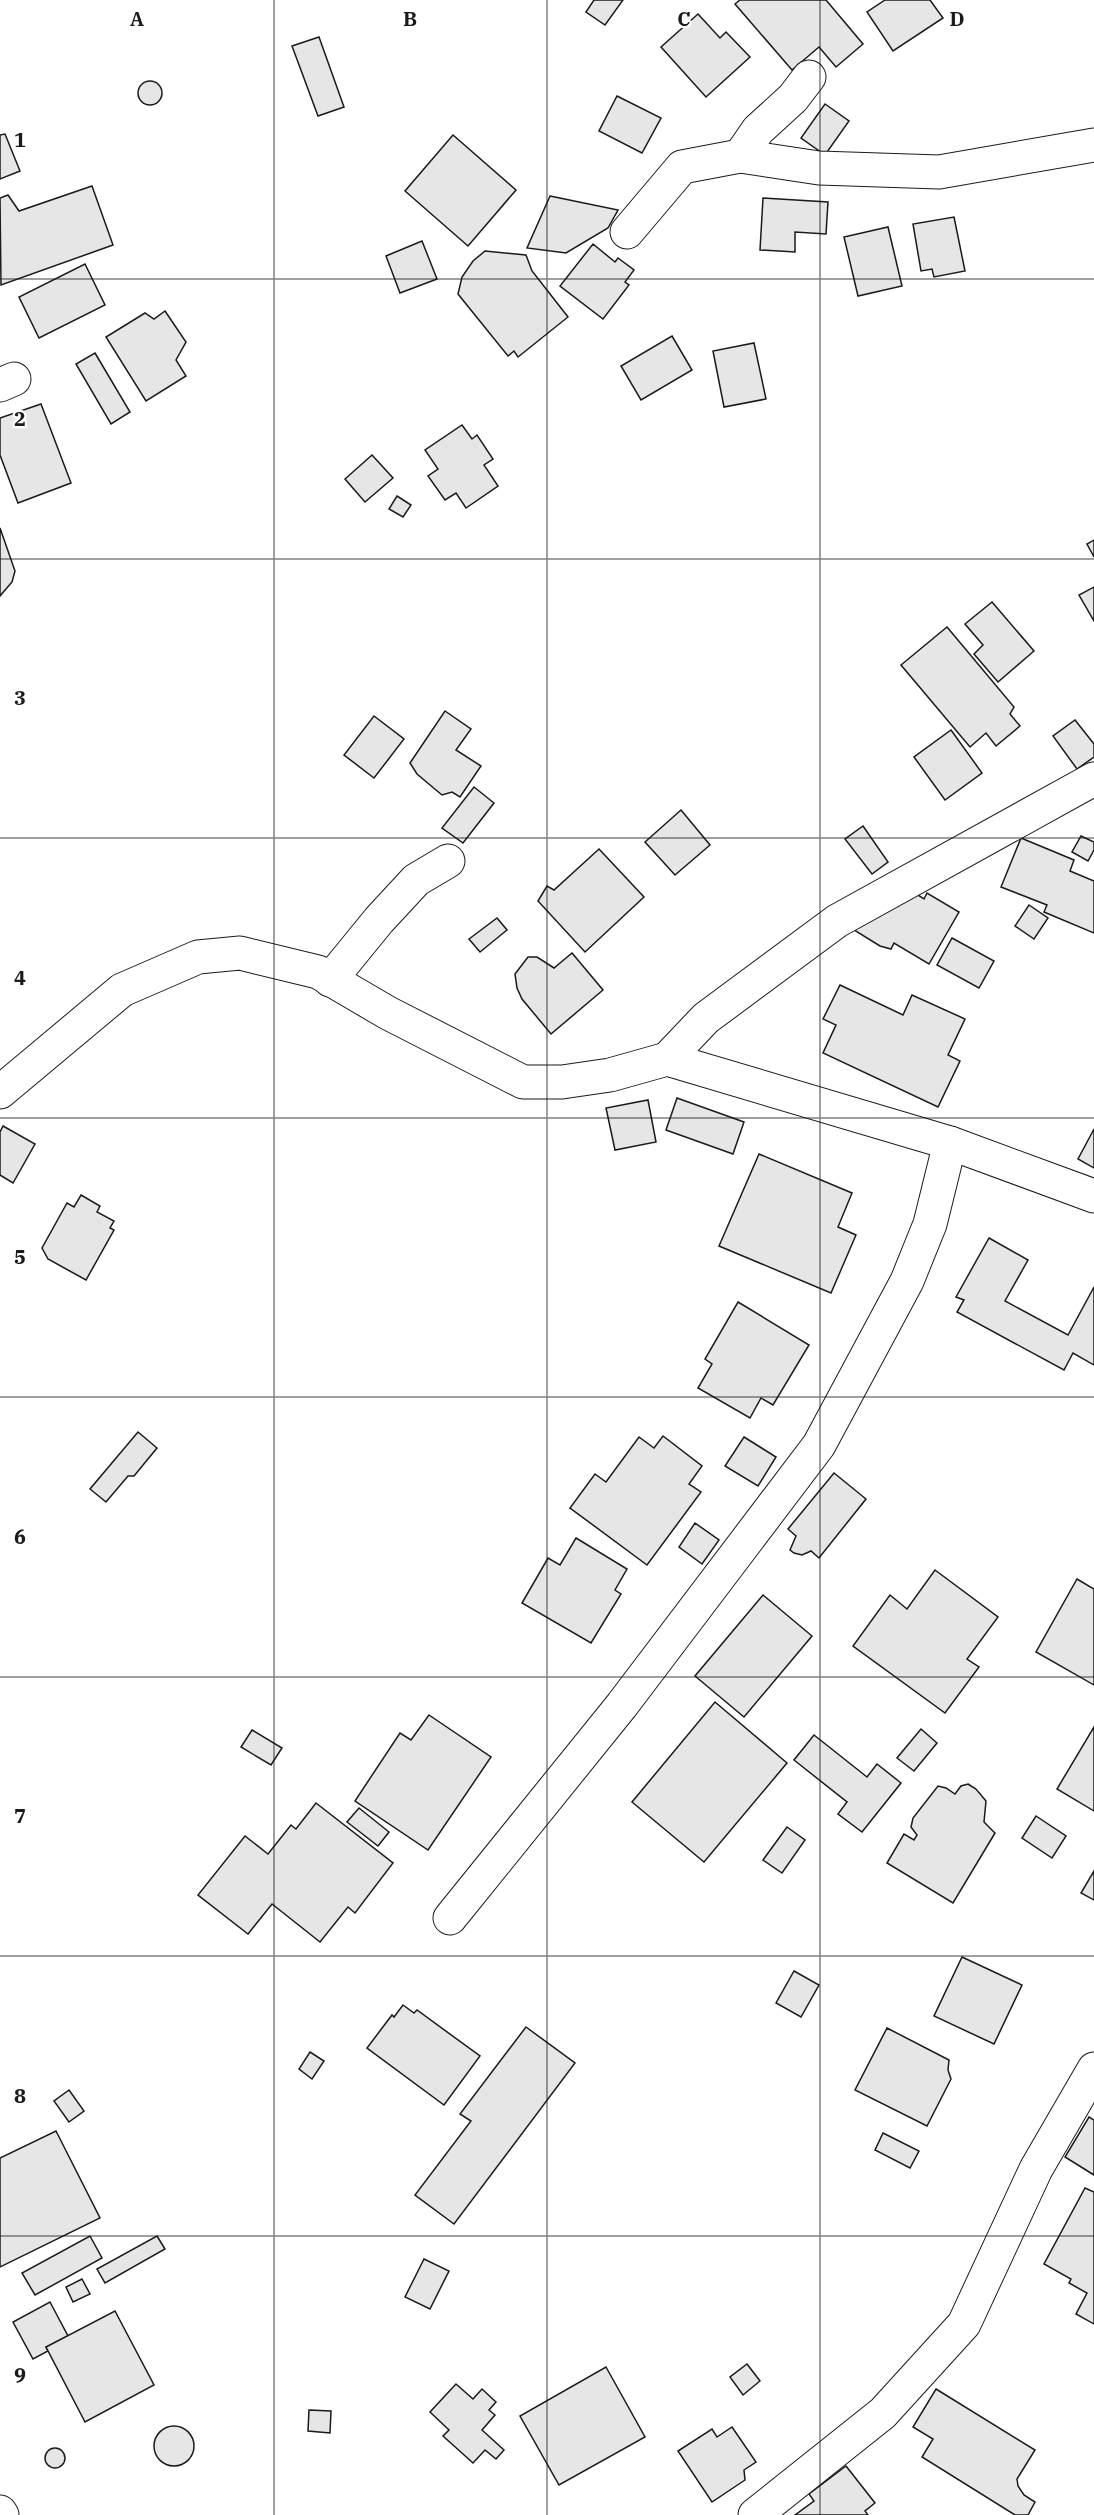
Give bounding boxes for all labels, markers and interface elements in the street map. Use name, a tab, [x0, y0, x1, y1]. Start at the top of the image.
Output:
text: A	[130, 5, 144, 32]
text: B	[403, 5, 417, 32]
text: C	[677, 5, 691, 32]
text: D	[949, 5, 965, 32]
text: 1	[14, 126, 26, 153]
text: 2	[14, 405, 26, 432]
text: 3	[14, 684, 26, 711]
text: 4	[14, 964, 26, 991]
text: 5	[14, 1243, 26, 1270]
text: 6	[14, 1523, 26, 1550]
text: 7	[14, 1802, 26, 1829]
text: 8	[14, 2082, 26, 2109]
text: 9	[14, 2361, 26, 2388]

